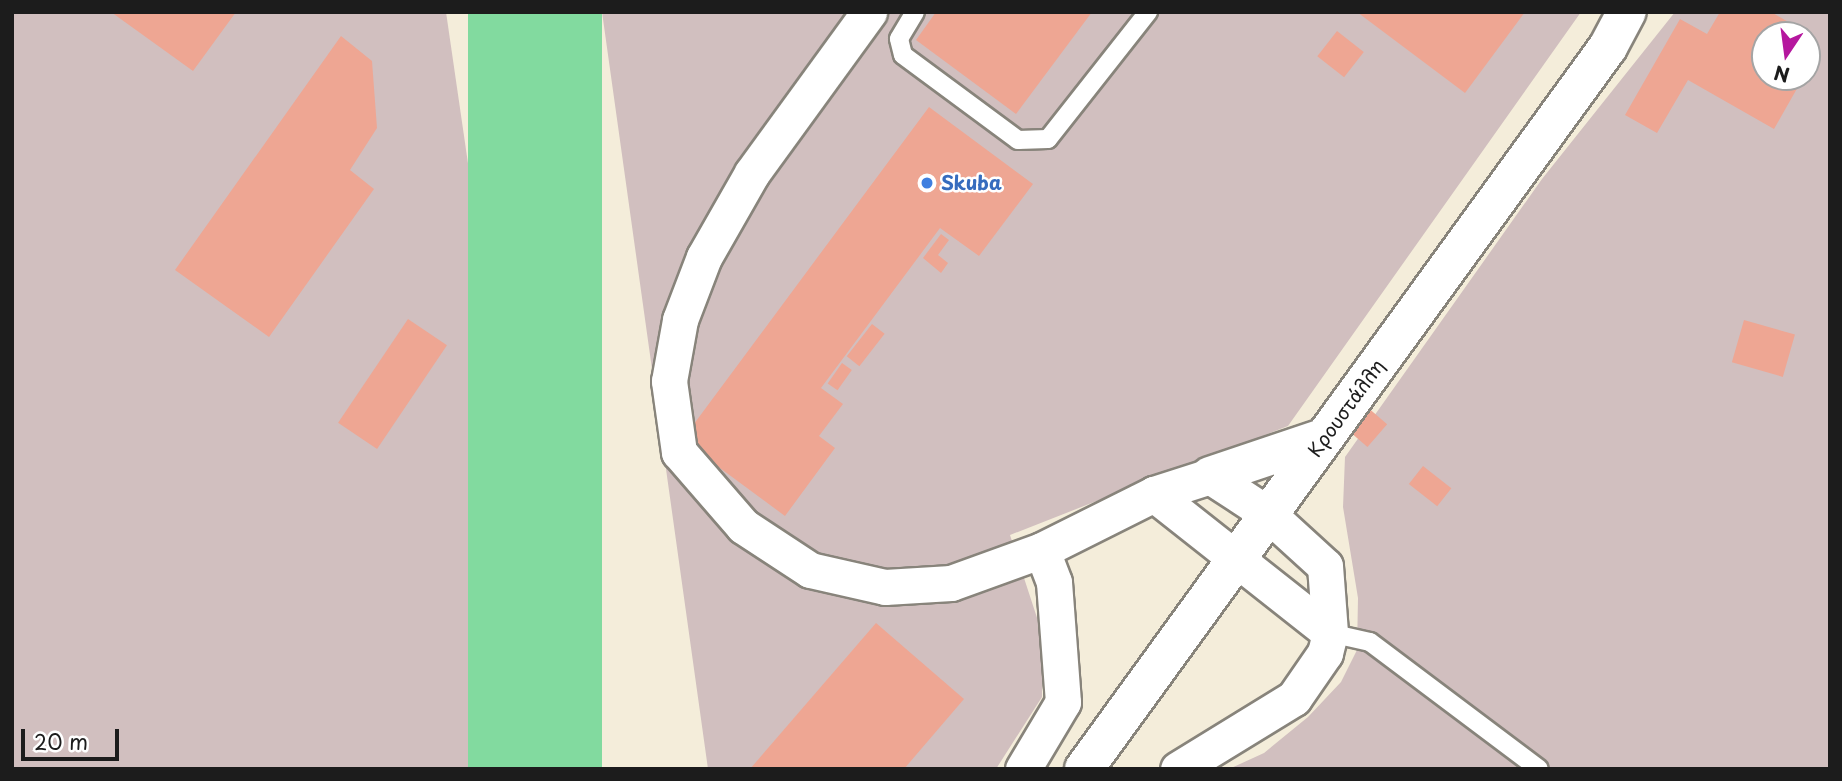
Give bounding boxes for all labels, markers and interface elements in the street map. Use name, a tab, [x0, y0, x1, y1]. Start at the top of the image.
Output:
north arrow	[1751, 21, 1821, 91]
text: N	[1771, 59, 1792, 90]
place label: Skuba	[941, 172, 1002, 194]
marker: Skuba	[919, 175, 935, 191]
street label: Κρουστάλλη	[1303, 355, 1389, 461]
scale bar	[24, 714, 122, 758]
text: 20 m	[34, 725, 88, 757]

